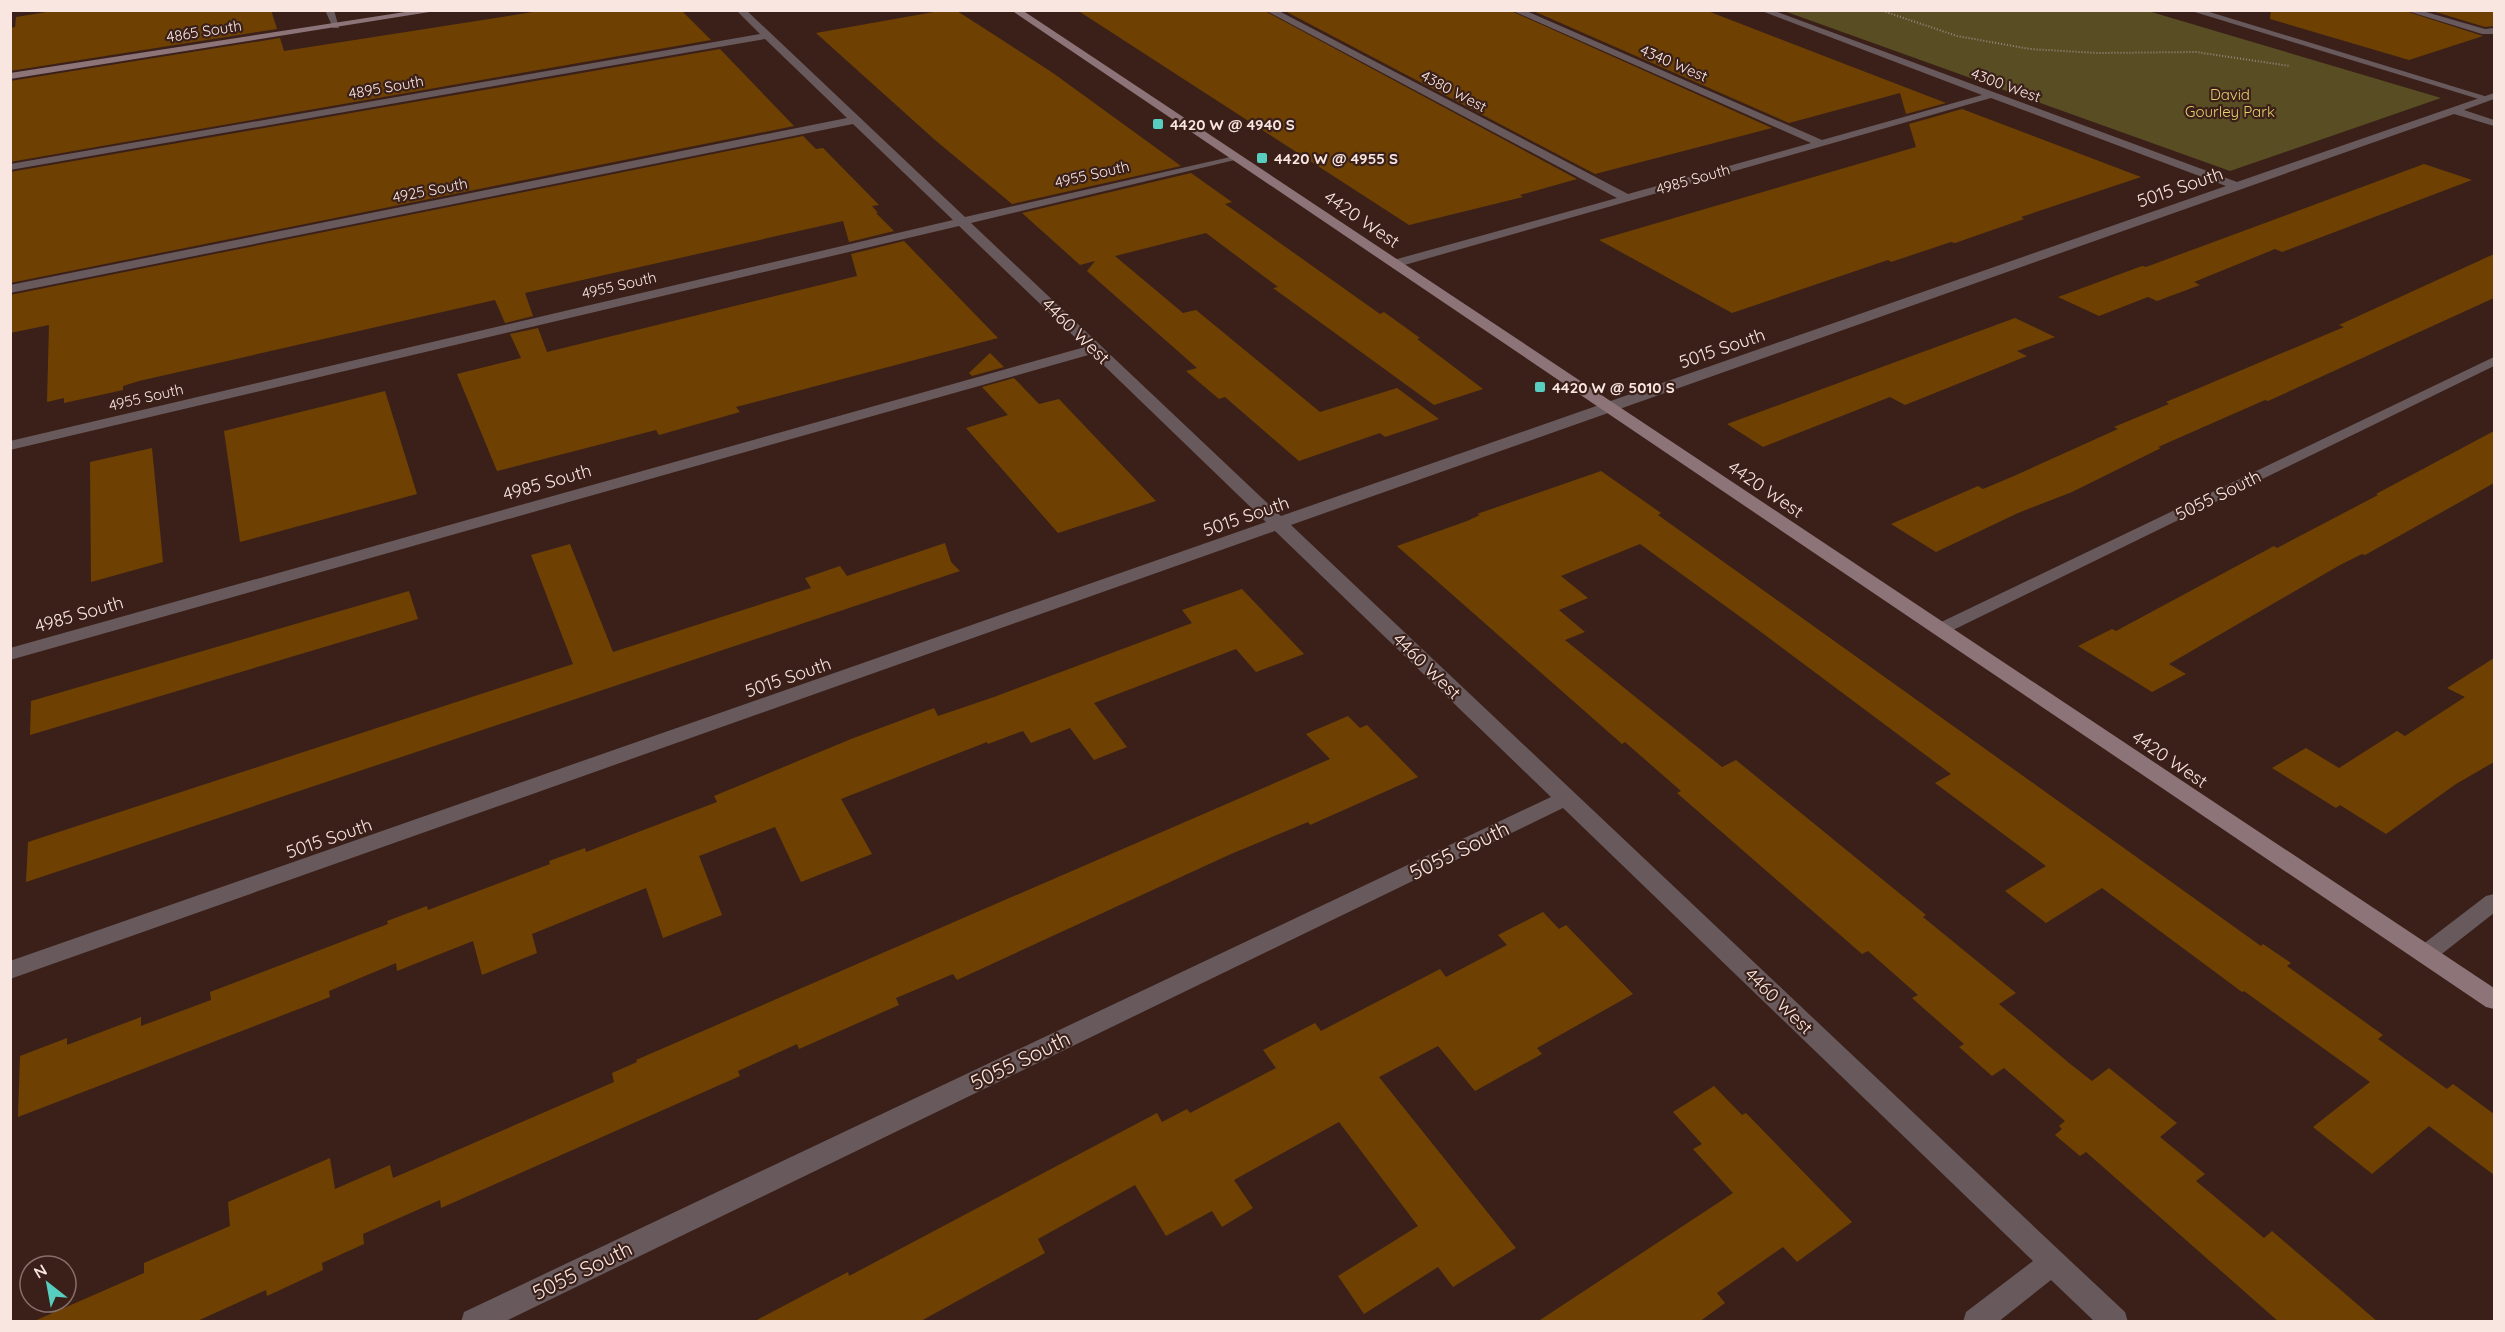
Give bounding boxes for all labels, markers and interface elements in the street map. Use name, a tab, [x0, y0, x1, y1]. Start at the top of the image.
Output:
street label: 4865 South	[165, 16, 243, 46]
street label: 4340 West	[1637, 40, 1711, 86]
street label: 4300 West	[1969, 64, 2043, 106]
street label: 4380 West	[1418, 66, 1490, 116]
street label: 4895 South	[347, 71, 425, 103]
park label: David Gourley Park	[2185, 85, 2275, 121]
place label: 4420 W @ 4940 S	[1170, 115, 1295, 134]
marker: 4420 W @ 4940 S	[1151, 117, 1165, 131]
place label: 4420 W @ 4955 S	[1274, 149, 1398, 168]
marker: 4420 W @ 4955 S	[1255, 151, 1269, 165]
street label: 4955 South	[1053, 156, 1131, 192]
street label: 4985 South	[1654, 159, 1732, 199]
street label: 5015 South	[2134, 162, 2226, 212]
street label: 4925 South	[391, 173, 469, 207]
street label: 4420 West	[1320, 185, 1404, 253]
street label: 4955 South	[580, 267, 658, 303]
street label: 4460 West	[1037, 293, 1115, 369]
street label: 5015 South	[1676, 323, 1768, 373]
place label: 4420 W @ 5010 S	[1552, 378, 1675, 397]
street label: 4955 South	[107, 379, 185, 415]
marker: 4420 W @ 5010 S	[1533, 380, 1547, 394]
street label: 4420 West	[1724, 455, 1808, 523]
street label: 4985 South	[500, 458, 594, 506]
street label: 5055 South	[2171, 464, 2265, 526]
street label: 5015 South	[1200, 491, 1292, 541]
street label: 4985 South	[32, 590, 126, 638]
street label: 4460 West	[1388, 628, 1466, 704]
street label: 5015 South	[742, 652, 834, 702]
street label: 4420 West	[2128, 725, 2212, 793]
street label: 5015 South	[283, 813, 375, 863]
street label: 5055 South	[1405, 815, 1513, 885]
street label: 4460 West	[1740, 963, 1818, 1039]
street label: 5055 South	[966, 1025, 1074, 1095]
street label: 5055 South	[528, 1235, 636, 1305]
north arrow	[18, 1254, 78, 1314]
text: N	[30, 1260, 50, 1283]

